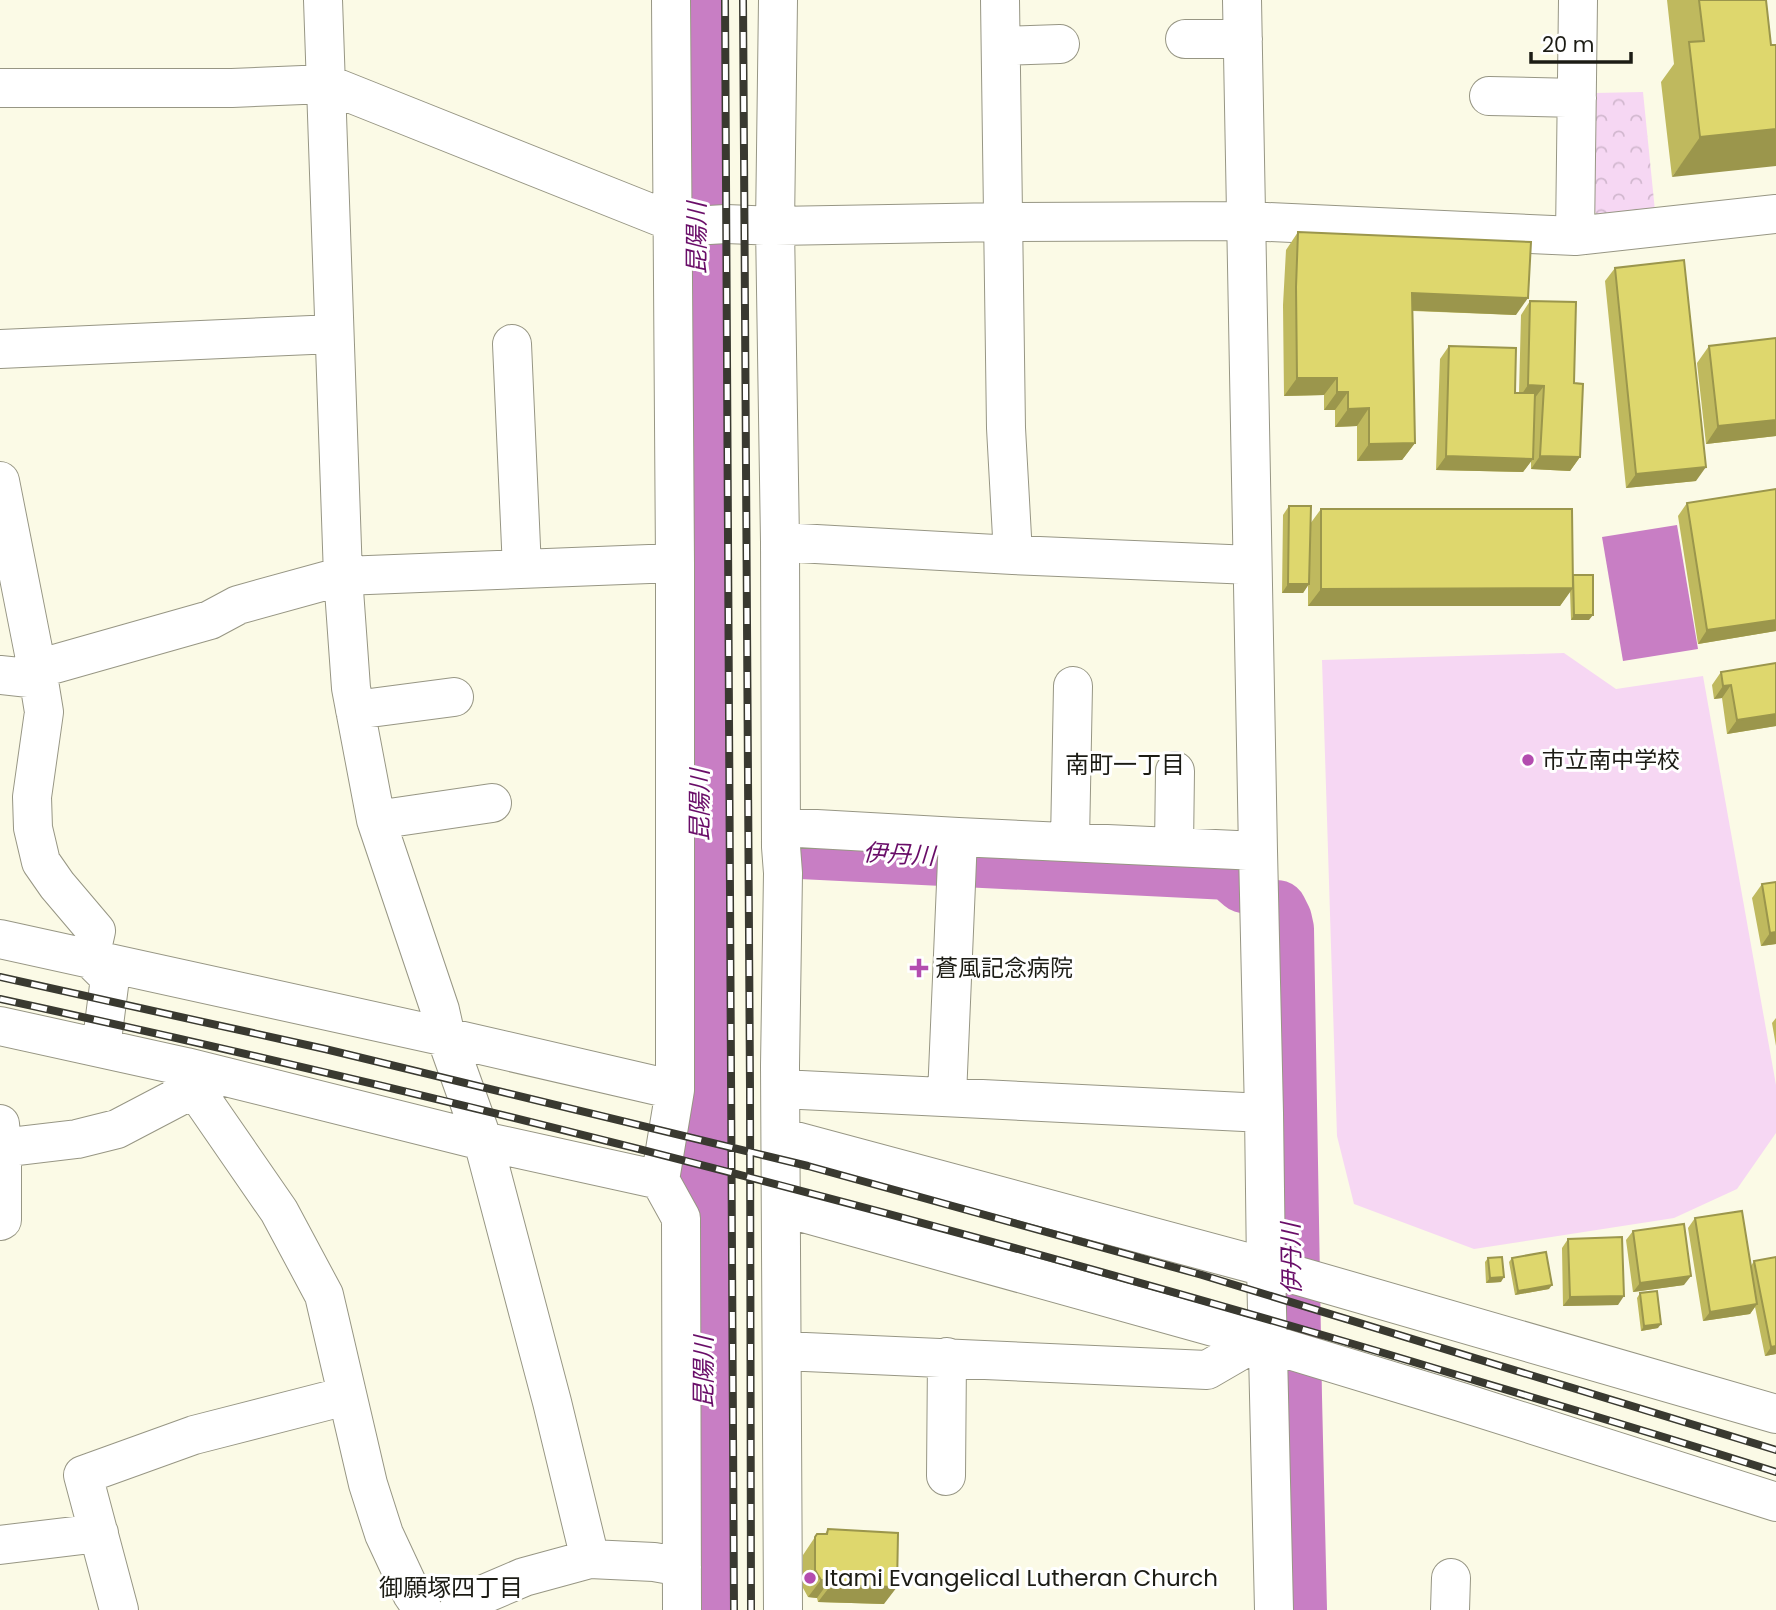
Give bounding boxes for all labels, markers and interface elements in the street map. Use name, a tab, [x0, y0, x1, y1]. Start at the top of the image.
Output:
scale bar	[1531, 21, 1631, 65]
text: 20 m	[1542, 30, 1595, 59]
water label: 昆陽川	[680, 199, 713, 274]
place label: 市立南中学校	[1542, 744, 1680, 776]
district label: 南町一丁目	[1065, 748, 1185, 781]
marker: 市立南中学校	[1520, 752, 1536, 768]
water label: 昆陽川	[683, 766, 716, 841]
water label: 伊丹川	[862, 836, 939, 873]
place label: 蒼風記念病院	[935, 952, 1073, 984]
marker: 蒼風記念病院	[909, 958, 929, 978]
water label: 伊丹川	[1274, 1220, 1308, 1295]
water label: 昆陽川	[687, 1333, 720, 1408]
place label: Itami Evangelical Lutheran Church	[824, 1562, 1218, 1594]
marker: Itami Evangelical Lutheran Church	[802, 1570, 818, 1586]
district label: 御願塚四丁目	[379, 1571, 523, 1604]

